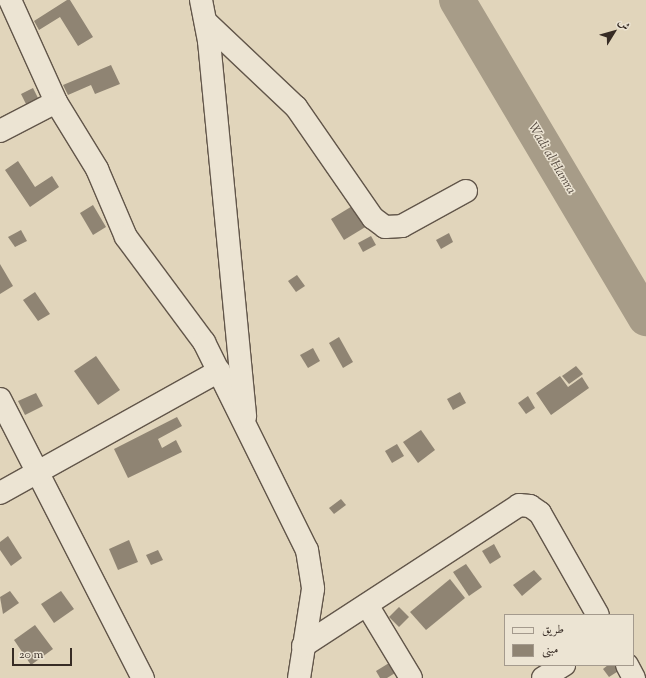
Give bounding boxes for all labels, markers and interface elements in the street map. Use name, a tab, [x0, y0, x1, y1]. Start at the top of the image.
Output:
north arrow	[594, 12, 634, 52]
text: ش	[614, 16, 633, 34]
water label: Wadi al Hamra	[524, 121, 578, 197]
legend	[504, 614, 634, 666]
text: طريق	[542, 621, 564, 639]
scale bar	[14, 640, 74, 666]
text: مبنى	[542, 641, 558, 659]
text: 20 m	[19, 646, 43, 664]

